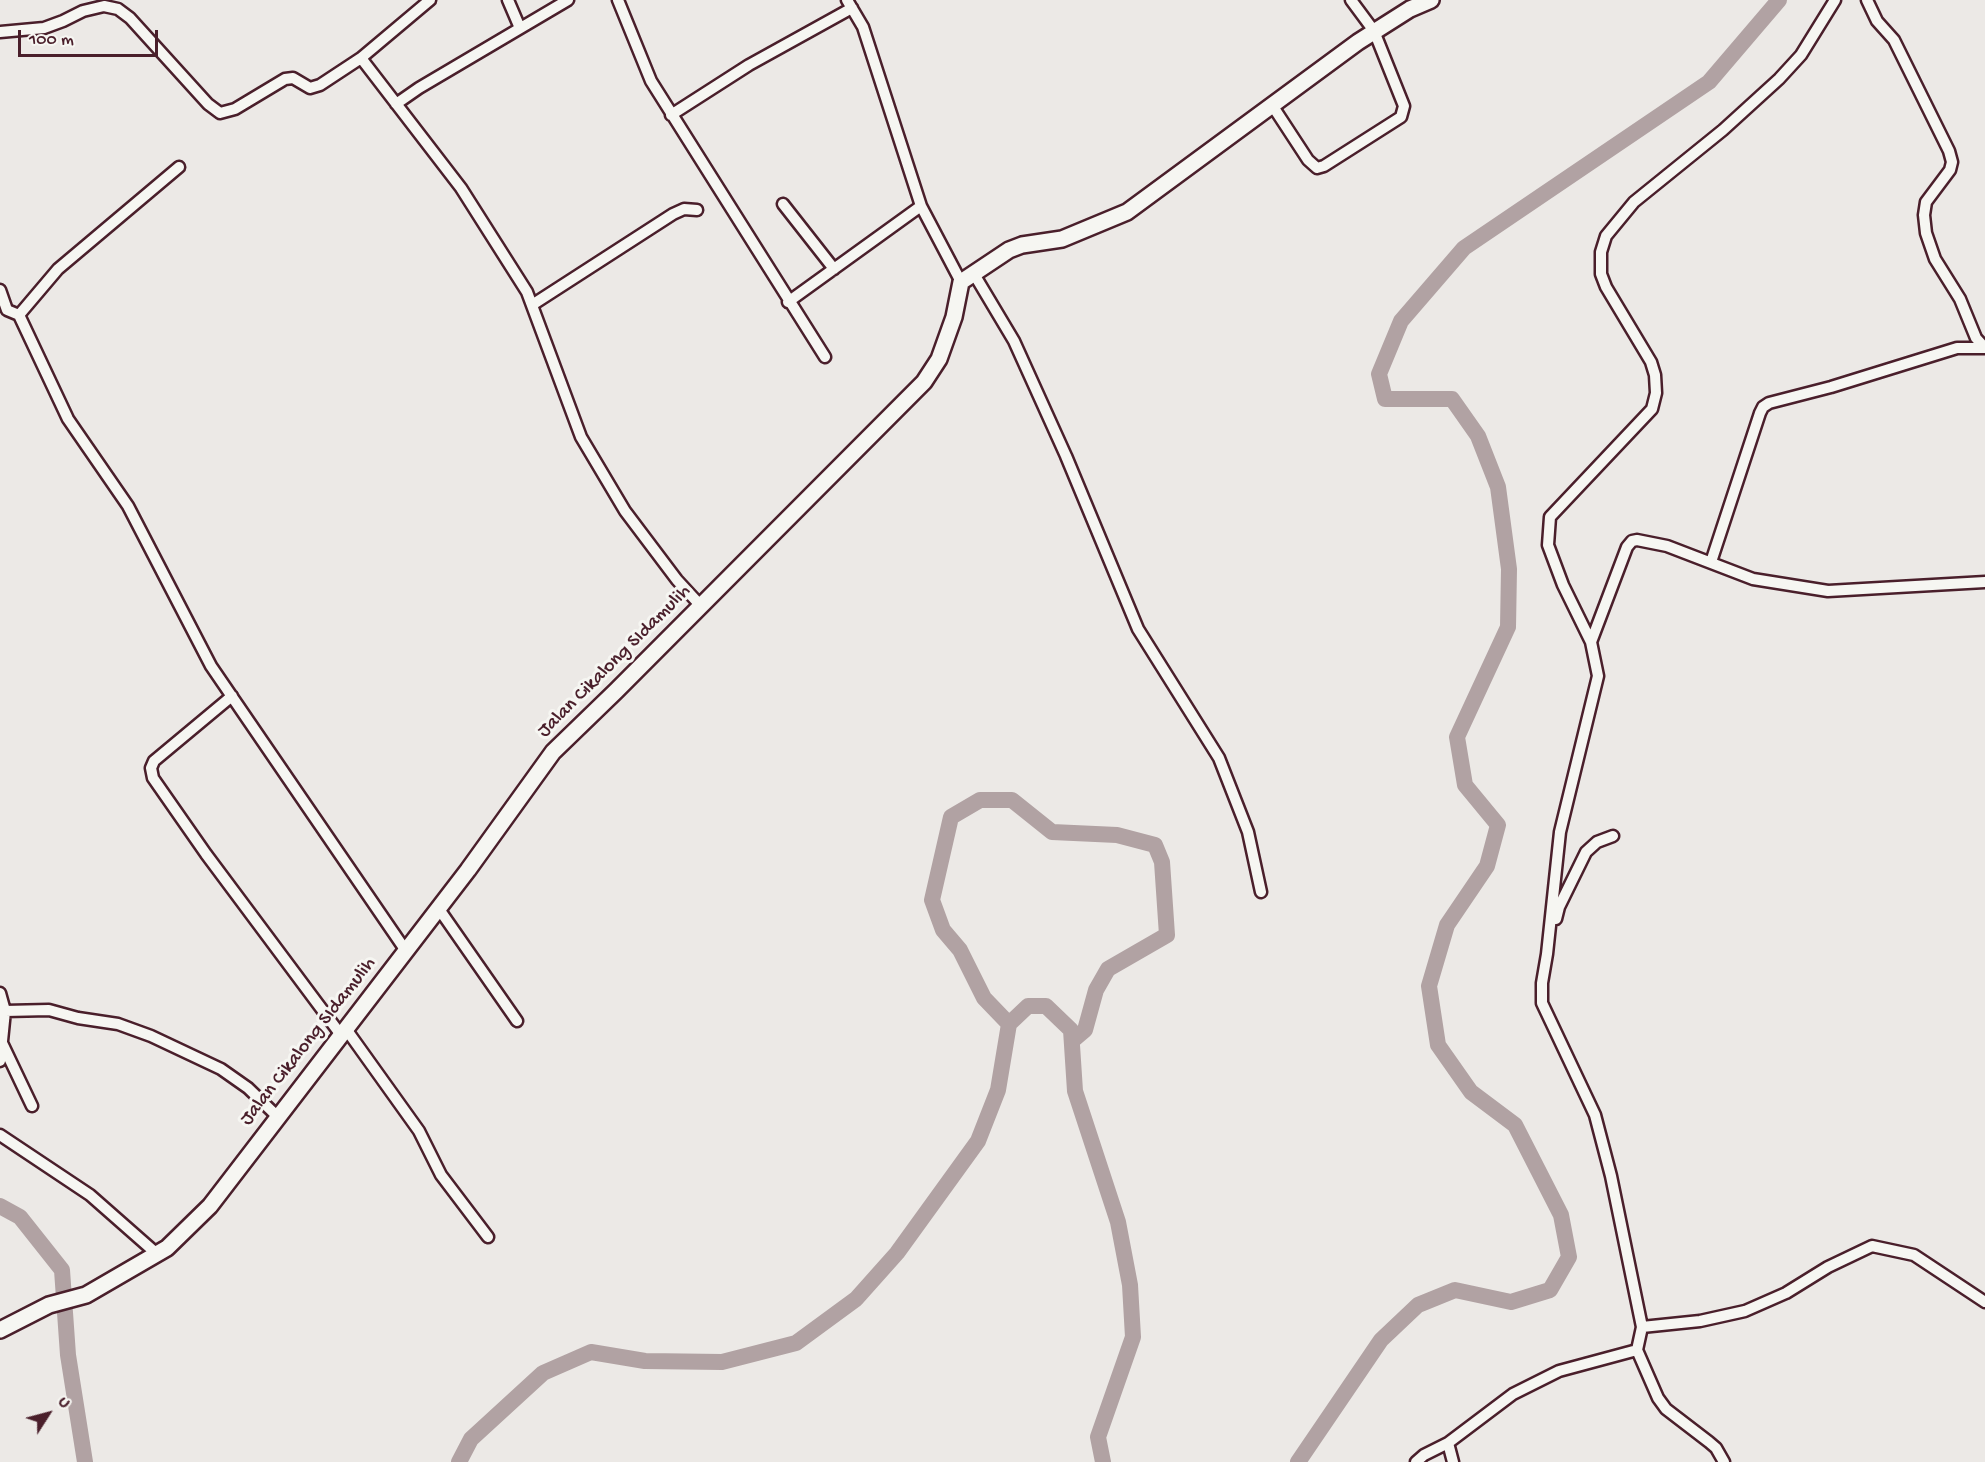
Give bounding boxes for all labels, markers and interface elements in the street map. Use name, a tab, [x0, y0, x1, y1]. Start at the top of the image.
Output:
scale bar	[21, 18, 160, 56]
text: 100 m	[29, 30, 74, 51]
street label: Jalan Cikalong SIdamulih	[533, 580, 697, 744]
street label: Jalan Cikalong SIdamulih	[236, 953, 382, 1131]
north arrow	[18, 1384, 78, 1444]
text: U	[53, 1394, 73, 1412]

